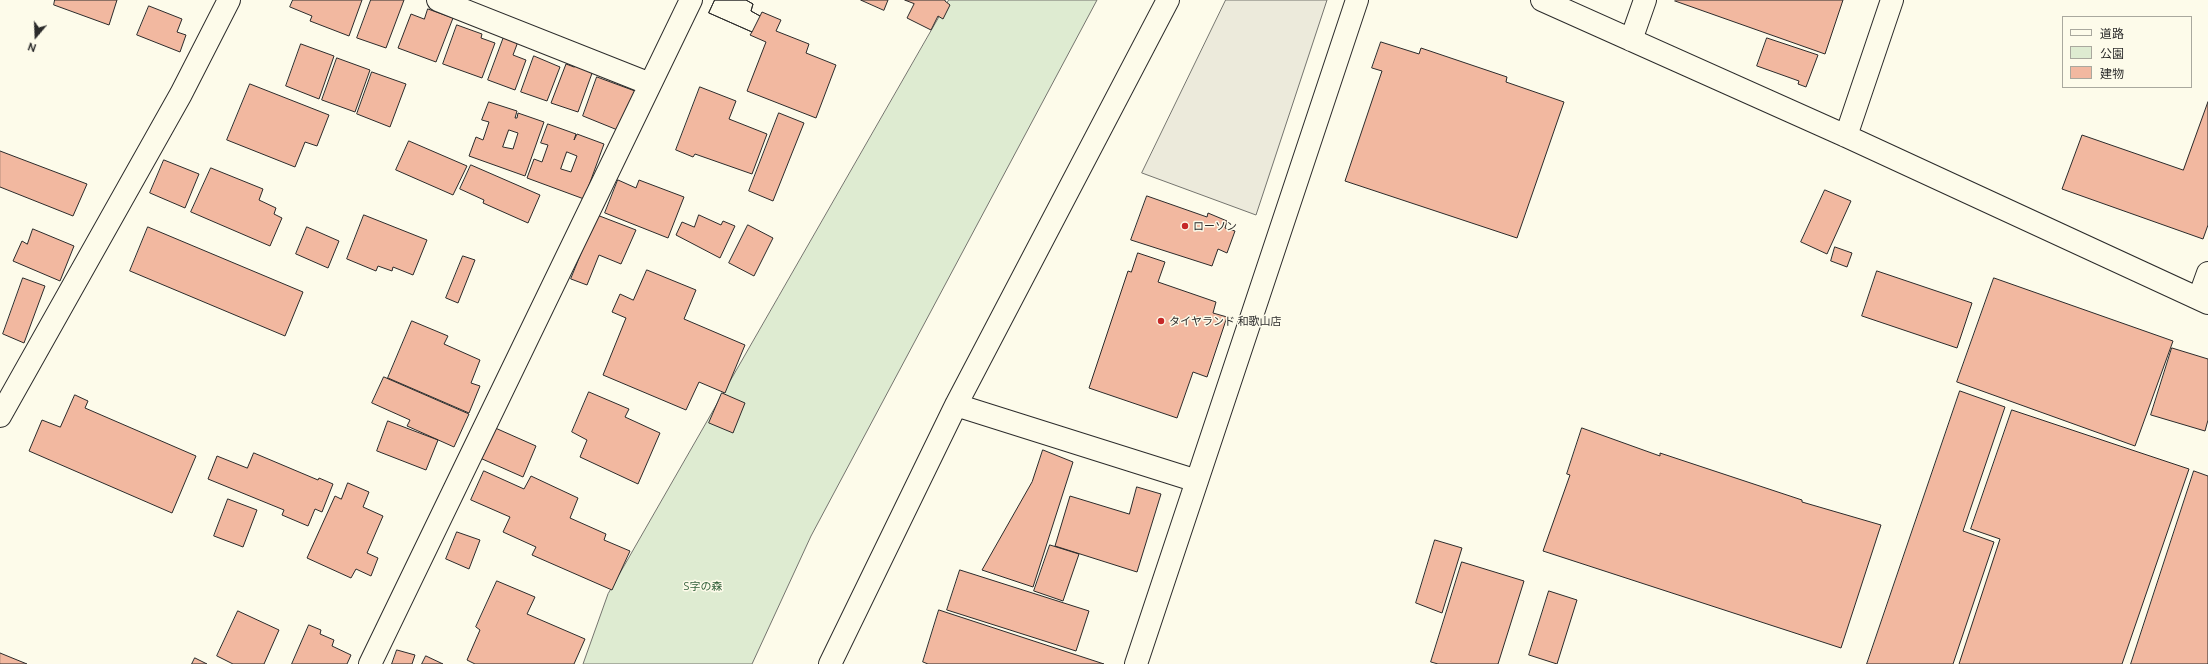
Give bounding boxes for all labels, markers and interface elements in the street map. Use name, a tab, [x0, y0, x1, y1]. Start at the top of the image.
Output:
north arrow	[16, 16, 56, 56]
legend	[2062, 16, 2192, 88]
text: 道路	[2100, 27, 2124, 40]
text: N	[26, 40, 38, 54]
text: 公園	[2100, 47, 2124, 60]
text: 建物	[2100, 67, 2124, 80]
place label: ローソン	[1193, 219, 1237, 233]
marker: ローソン	[1180, 221, 1190, 231]
place label: タイヤランド 和歌山店	[1169, 314, 1282, 328]
marker: タイヤランド 和歌山店	[1156, 316, 1166, 326]
park label: S字の森	[684, 579, 722, 593]

